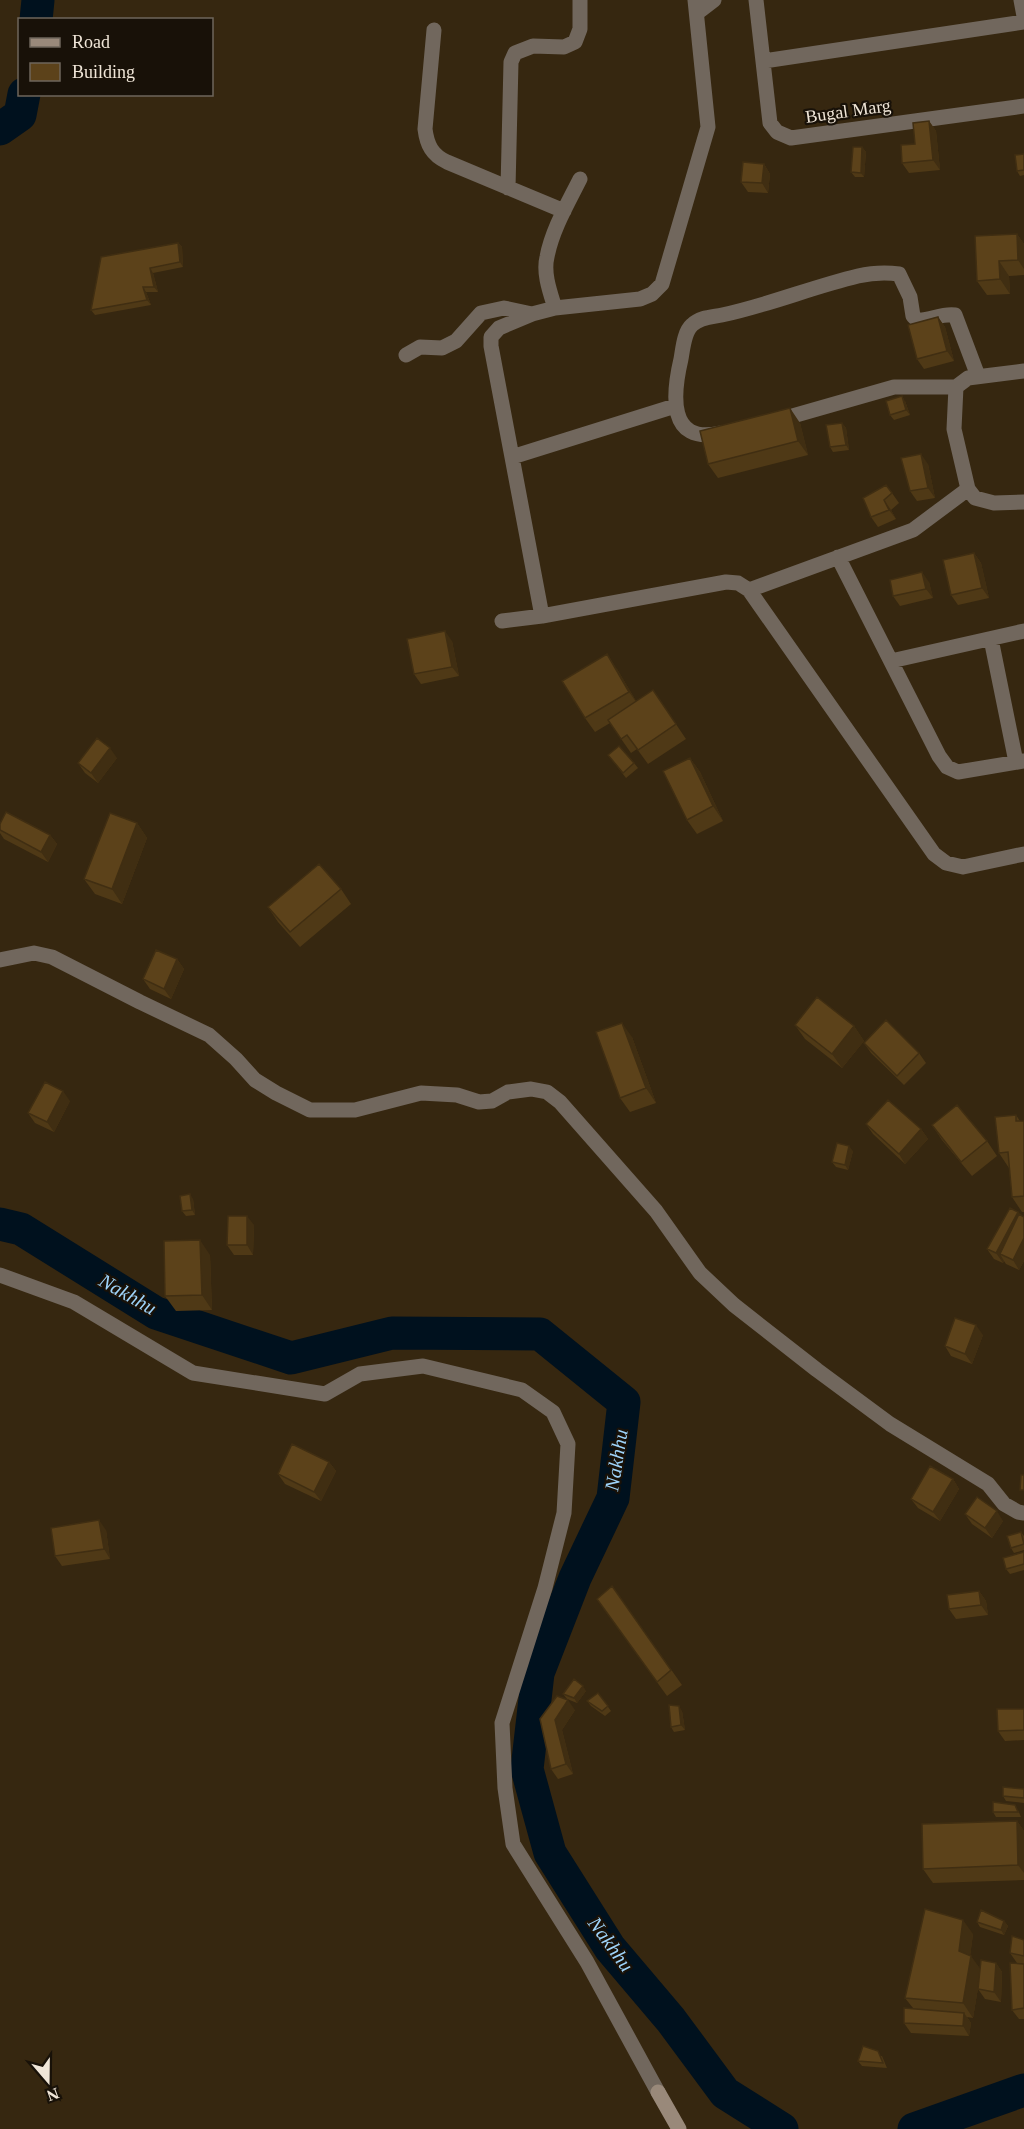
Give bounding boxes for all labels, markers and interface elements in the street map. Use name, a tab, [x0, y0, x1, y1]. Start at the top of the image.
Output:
legend	[18, 18, 213, 96]
text: Road	[72, 32, 110, 52]
text: Building	[72, 62, 135, 82]
street label: Bugal Marg	[804, 95, 892, 127]
water label: Nakhhu	[95, 1268, 160, 1319]
water label: Nakhhu	[600, 1428, 632, 1493]
water label: Nakhhu	[583, 1912, 638, 1976]
north arrow	[18, 2051, 78, 2111]
text: N	[44, 2085, 61, 2105]

